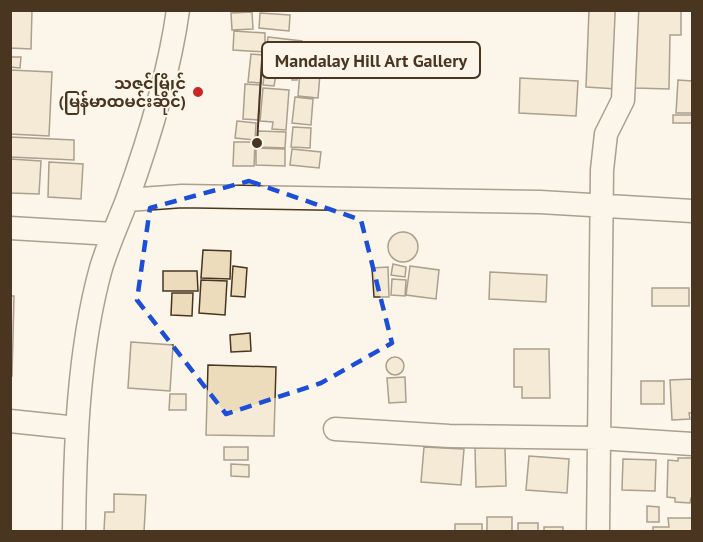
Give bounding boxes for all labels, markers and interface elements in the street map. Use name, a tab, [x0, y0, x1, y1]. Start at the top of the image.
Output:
callout: Mandalay Hill Art Gallery	[262, 42, 480, 78]
text: Mandalay Hill Art Gallery	[275, 49, 468, 72]
place label: သဇင်မြိုင် (မြန်မာထမင်းဆိုင်)	[58, 72, 186, 115]
marker: သဇင်မြိုင် (မြန်မာထမင်းဆိုင်)	[191, 85, 205, 99]

